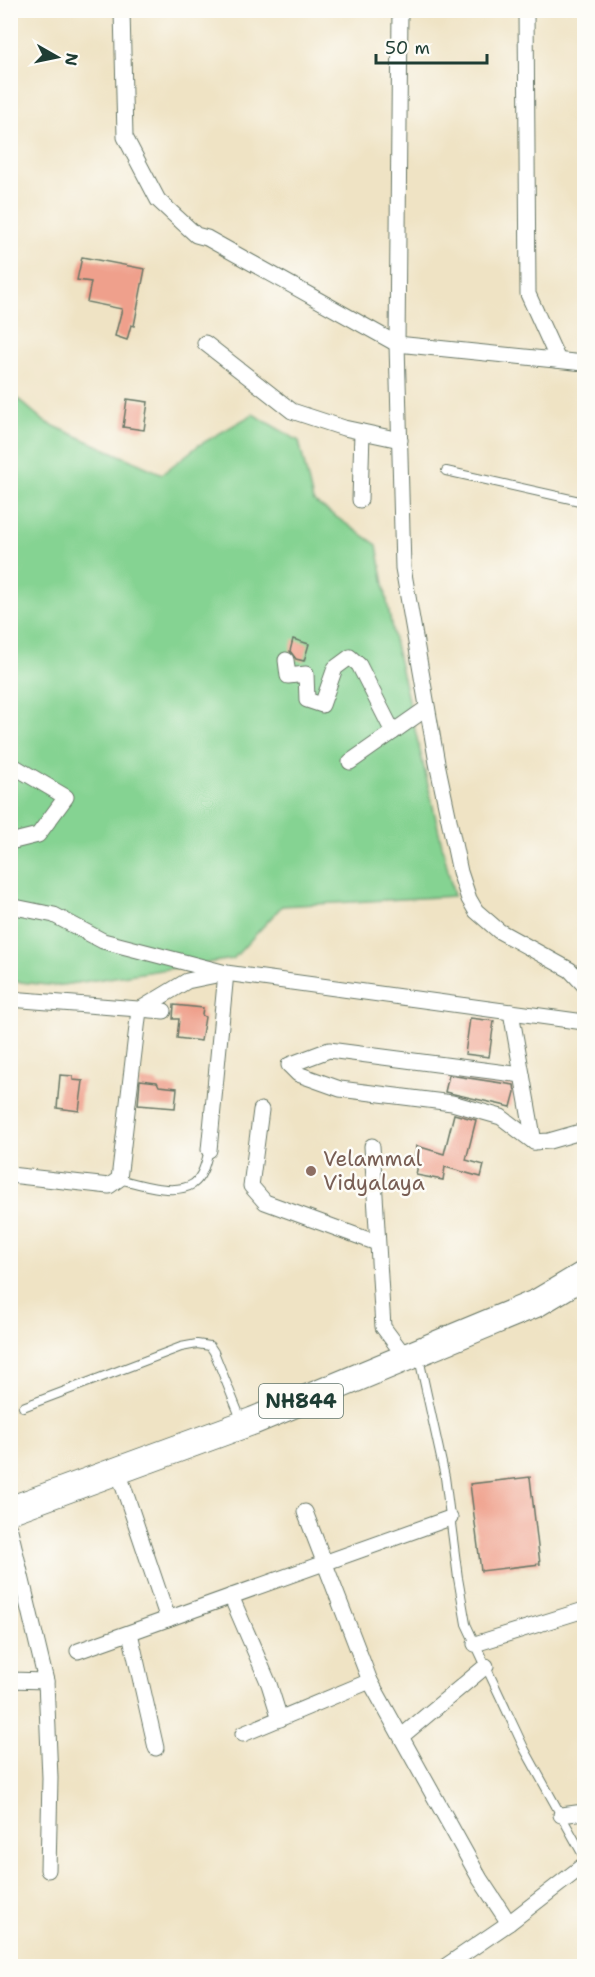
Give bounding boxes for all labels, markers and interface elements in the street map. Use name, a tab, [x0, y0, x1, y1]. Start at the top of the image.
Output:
north arrow	[27, 27, 87, 87]
scale bar	[376, 27, 487, 65]
text: 50 m	[385, 36, 430, 60]
text: N	[60, 51, 83, 67]
place label: Velammal Vidyalaya	[323, 1145, 425, 1197]
marker: Velammal Vidyalaya	[304, 1164, 318, 1178]
road number: NH844	[259, 1384, 343, 1418]

